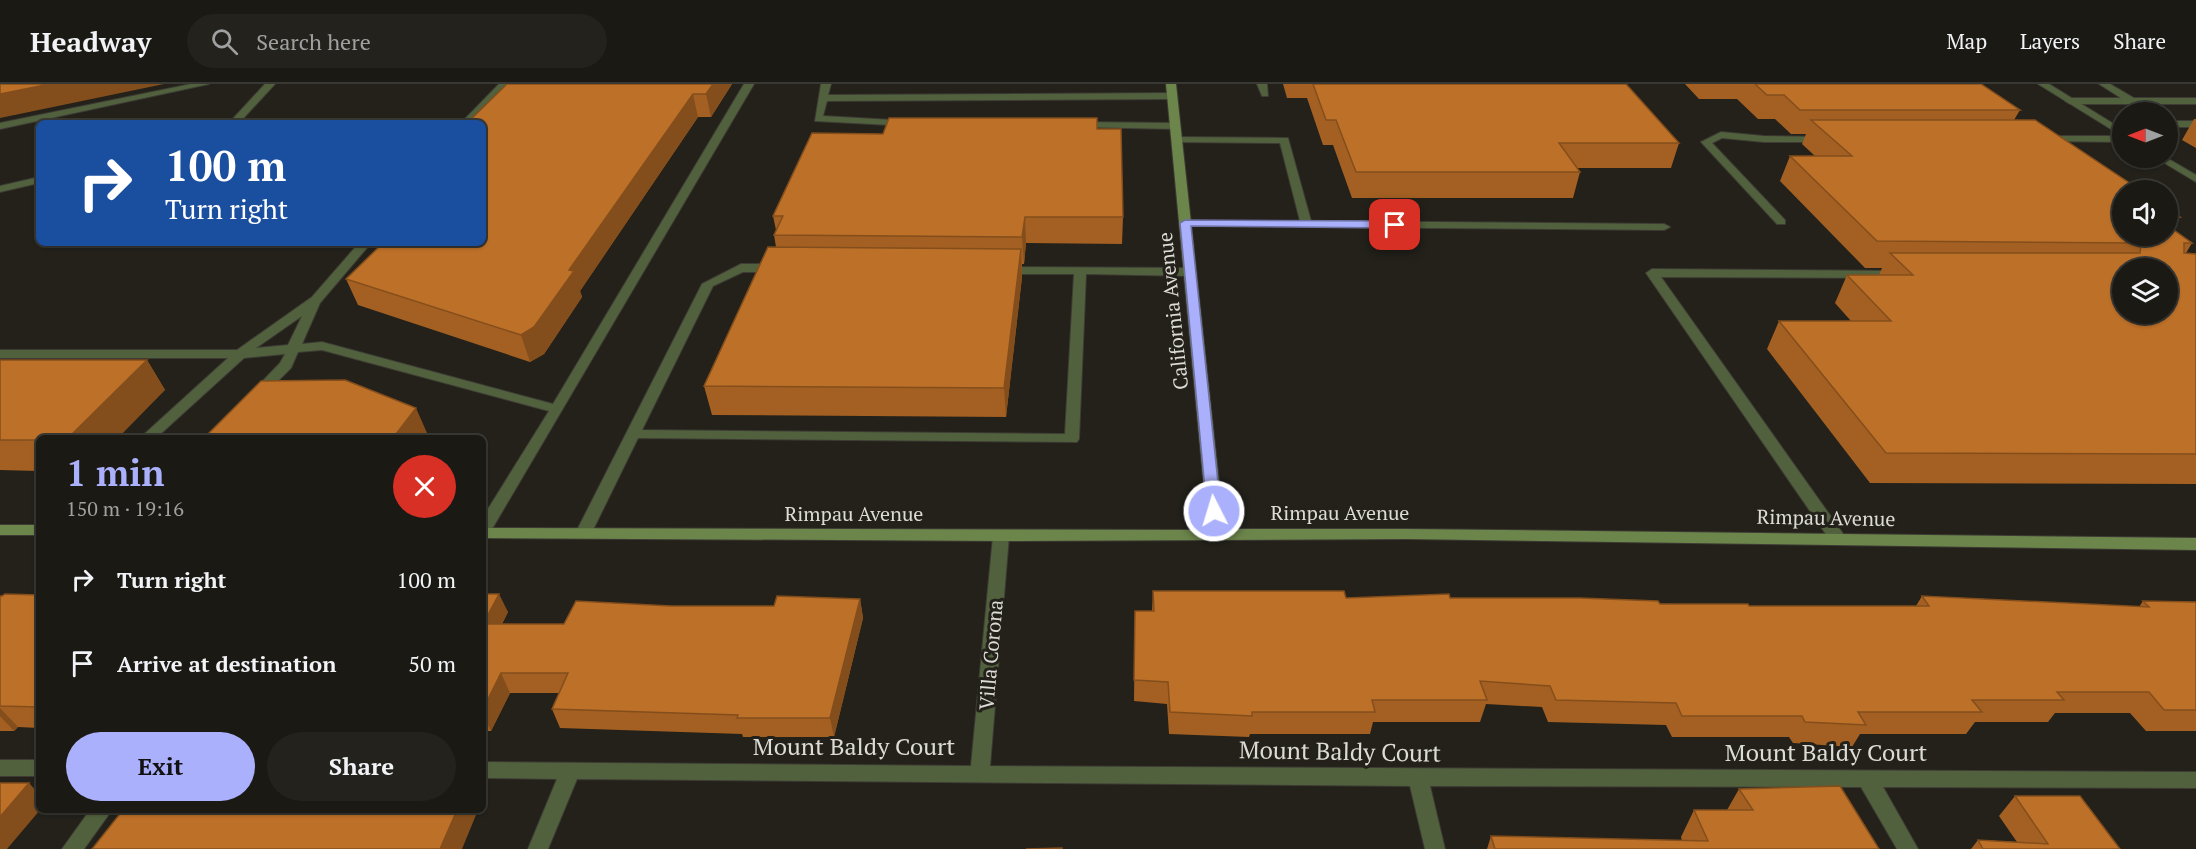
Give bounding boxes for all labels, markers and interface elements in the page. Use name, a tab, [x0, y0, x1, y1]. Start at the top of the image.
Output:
search box	[187, 14, 607, 68]
text: Headway	[30, 23, 151, 60]
icon: search	[208, 25, 241, 58]
text: Search here	[256, 27, 371, 56]
text: Map	[1946, 27, 1987, 55]
text: Layers	[2020, 27, 2080, 55]
text: Share	[2113, 27, 2166, 55]
north arrow	[2112, 102, 2178, 168]
map controls	[2112, 102, 2178, 324]
text: 100 m	[165, 137, 286, 193]
icon: right	[66, 144, 144, 222]
button: sound	[2112, 180, 2178, 246]
text: Turn right	[165, 191, 288, 227]
pin	[1369, 199, 1420, 250]
icon: arrive	[1378, 208, 1411, 241]
street label: California Avenue	[1151, 231, 1194, 391]
button: layers	[2112, 258, 2178, 324]
text: 1 min	[66, 449, 164, 496]
button: close	[393, 455, 456, 518]
position arrow	[1182, 479, 1246, 543]
text: 150 m · 19:16	[66, 495, 184, 522]
street label: Rimpau Avenue	[1271, 499, 1409, 526]
street label: Rimpau Avenue	[785, 500, 923, 527]
street label: Rimpau Avenue	[1756, 503, 1896, 532]
icon: right	[66, 563, 99, 596]
text: Turn right	[117, 565, 226, 594]
text: 100 m	[396, 565, 456, 594]
street label: Villa Corona	[972, 599, 1009, 711]
icon: arrive	[66, 647, 99, 680]
text: Arrive at destination	[117, 649, 336, 678]
text: 50 m	[408, 649, 456, 678]
street label: Mount Baldy Court	[753, 730, 955, 762]
button: Exit	[66, 732, 255, 801]
button: Share	[267, 732, 456, 801]
street label: Mount Baldy Court	[1239, 733, 1442, 769]
street label: Mount Baldy Court	[1725, 736, 1927, 768]

